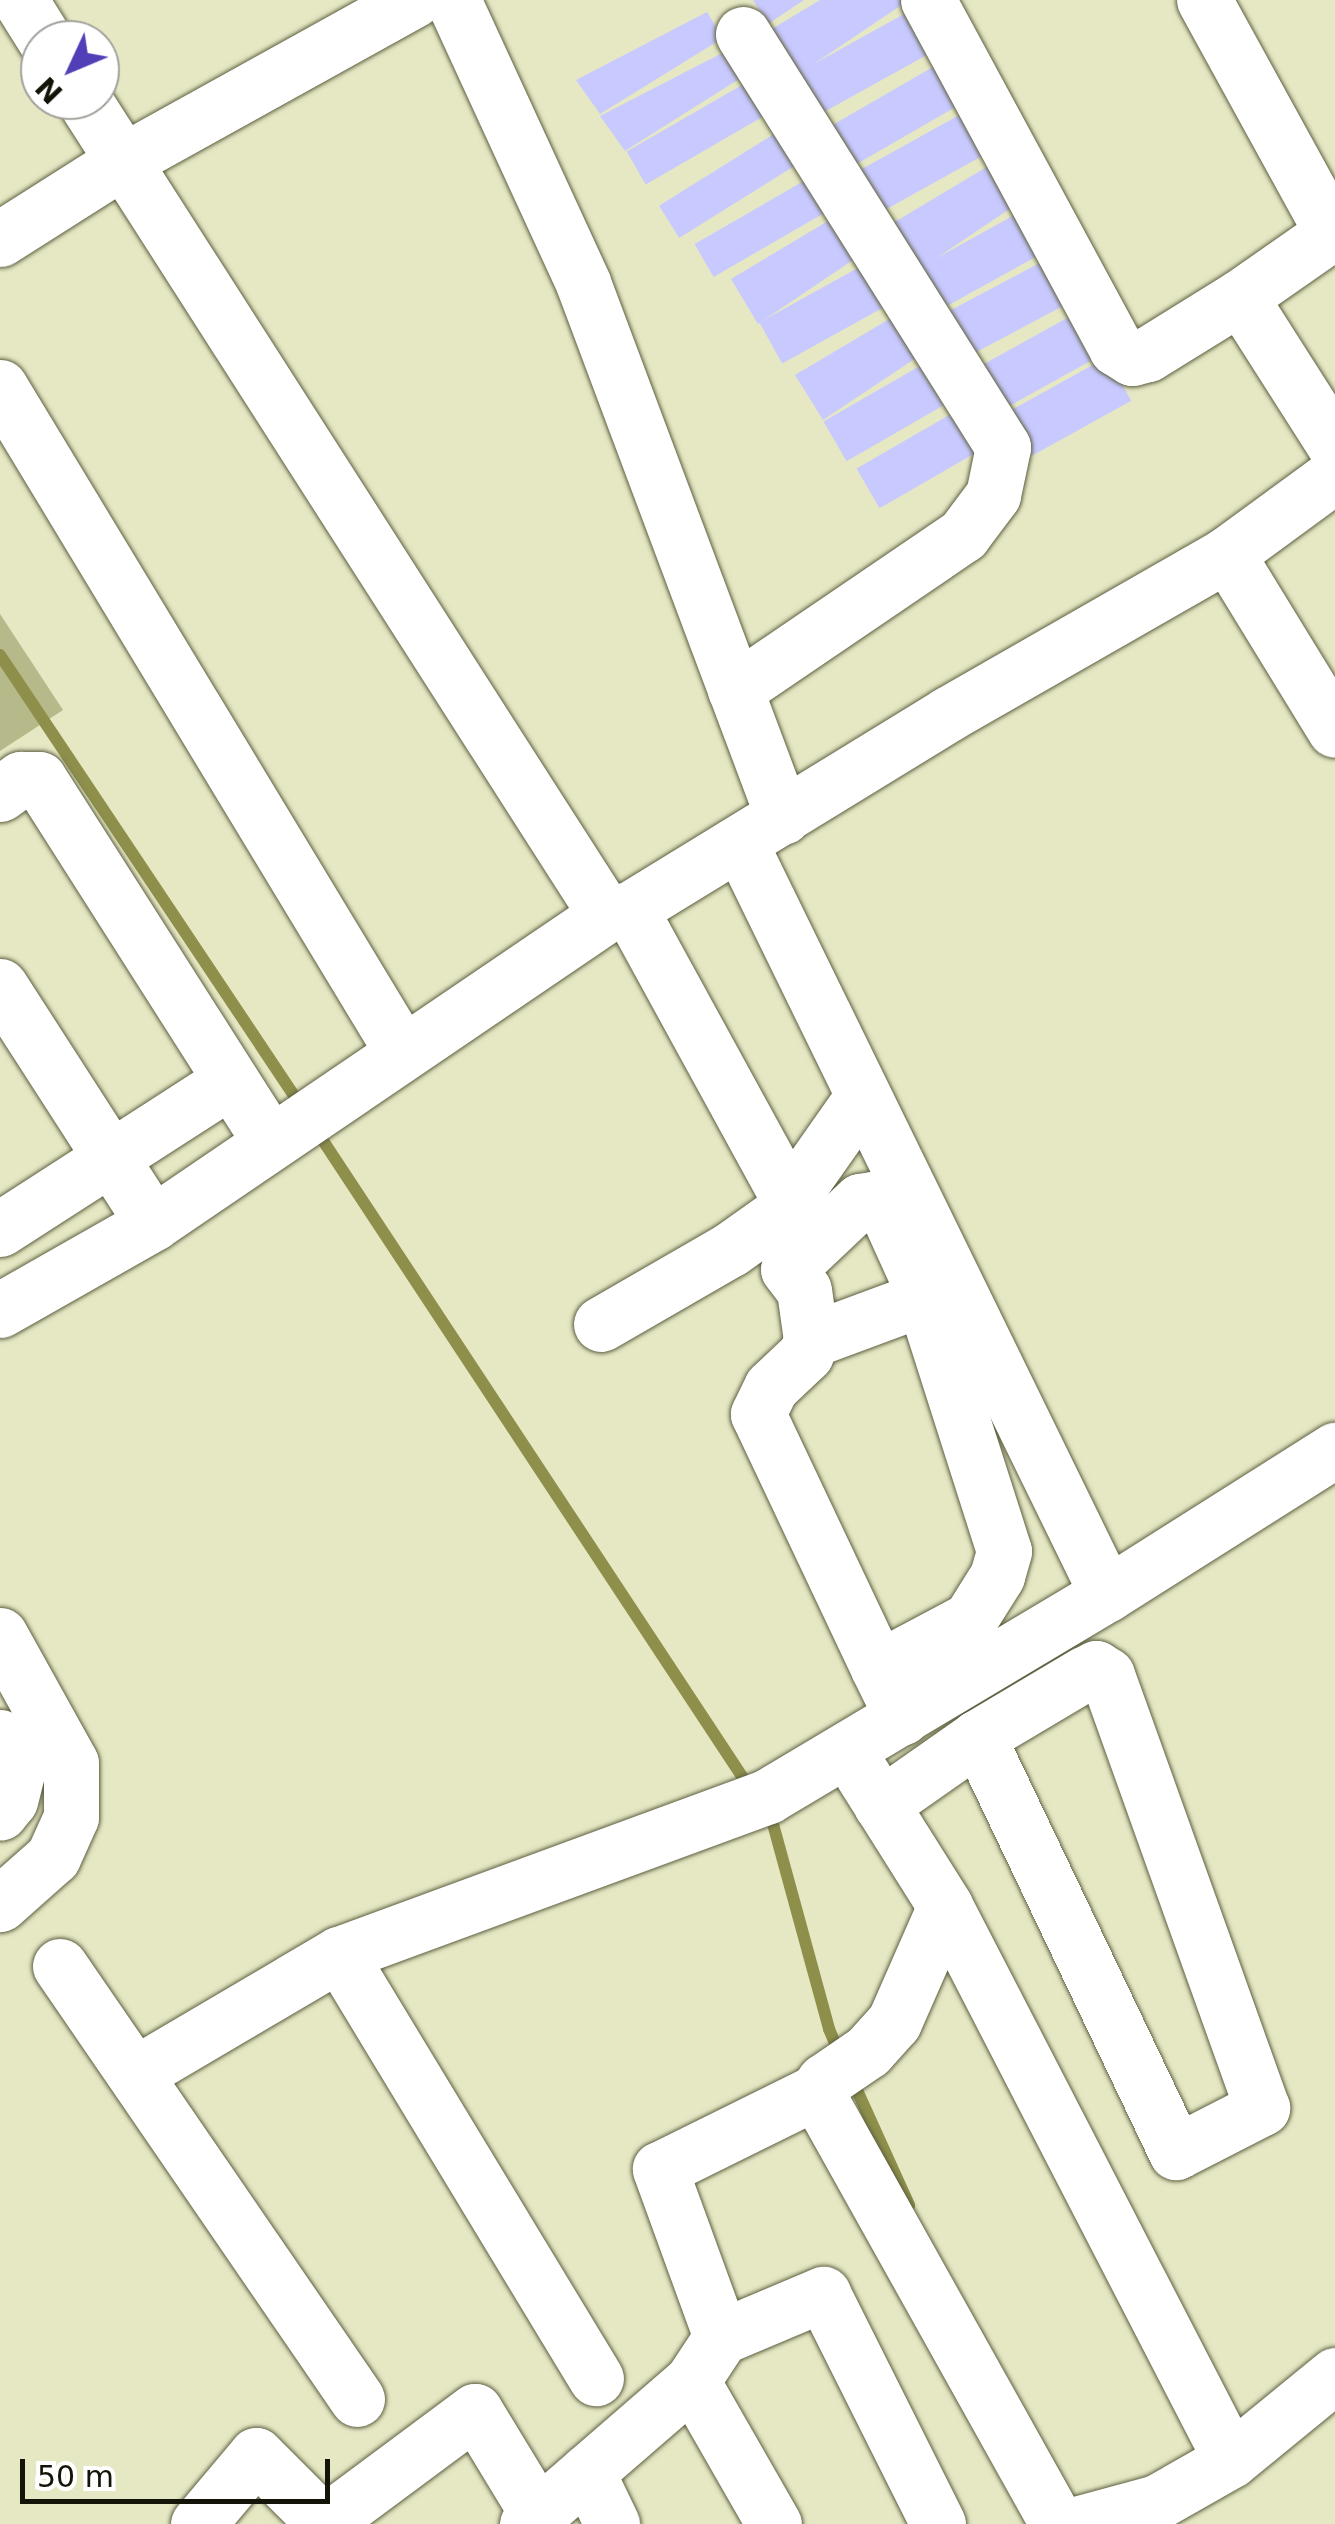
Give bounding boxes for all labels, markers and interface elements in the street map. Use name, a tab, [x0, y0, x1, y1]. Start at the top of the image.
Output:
north arrow	[20, 20, 120, 120]
text: N	[29, 70, 70, 110]
scale bar	[25, 2439, 335, 2501]
text: 50 m	[37, 2459, 114, 2494]

